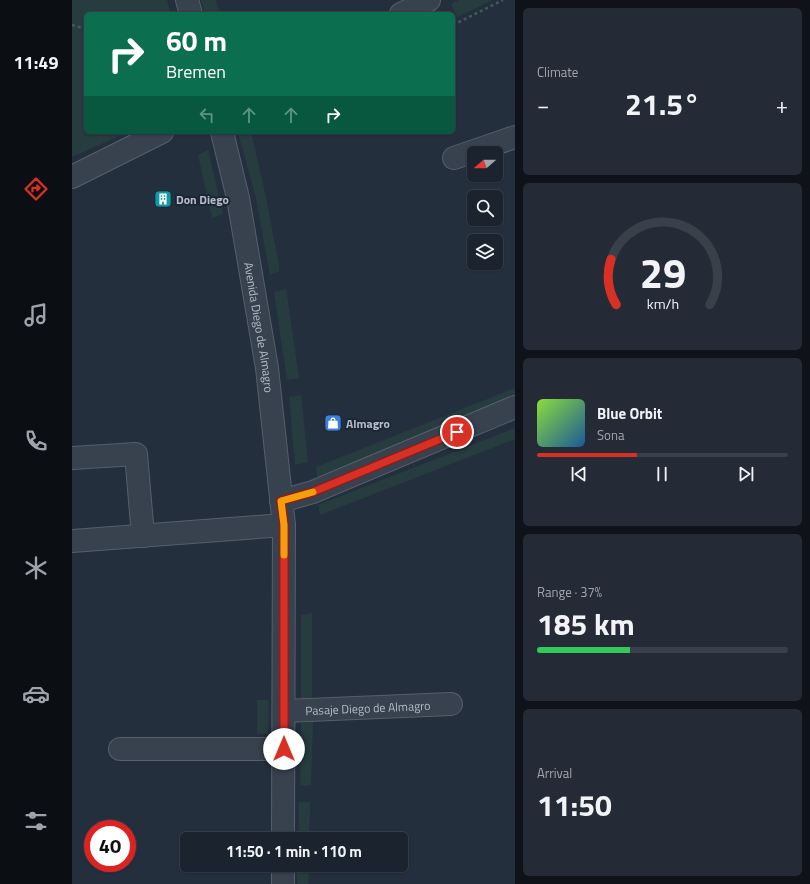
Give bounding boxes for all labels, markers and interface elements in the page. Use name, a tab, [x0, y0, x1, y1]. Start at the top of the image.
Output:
text: 60 m	[166, 19, 227, 62]
icon: right	[100, 28, 152, 80]
text: 11:49	[14, 49, 58, 76]
text: Bremen	[166, 58, 226, 85]
text: Climate	[537, 62, 578, 82]
text: 21.5°	[625, 81, 700, 127]
text: −	[537, 88, 549, 122]
text: +	[776, 88, 788, 122]
icon: left	[196, 104, 218, 126]
icon: ahead	[238, 104, 260, 126]
icon: ahead	[280, 104, 302, 126]
icon: right	[322, 104, 344, 126]
north arrow	[467, 146, 503, 182]
map controls	[467, 146, 503, 270]
icon: directions	[22, 175, 50, 203]
building icon: Don Diego	[153, 189, 173, 209]
place label: Don Diego	[176, 190, 229, 209]
button: search	[467, 190, 503, 226]
button: layers	[467, 234, 503, 270]
text: 29	[639, 241, 686, 304]
street label: Avenida Diego de Almagro	[240, 261, 279, 394]
text: km/h	[646, 292, 679, 314]
icon: music	[22, 301, 50, 329]
text: Blue Orbit	[597, 402, 662, 425]
shop icon: Almagro	[323, 413, 343, 433]
place label: Almagro	[346, 414, 390, 433]
pin	[440, 415, 474, 449]
icon: arrive	[446, 421, 468, 443]
text: Sona	[597, 425, 624, 445]
icon: phone	[22, 427, 50, 455]
icon: previous	[568, 463, 590, 485]
icon: pause	[651, 463, 673, 485]
icon: next	[735, 463, 757, 485]
icon: climate	[22, 554, 50, 582]
text: Range · 37%	[537, 582, 602, 602]
text: 185 km	[537, 601, 635, 647]
icon: car	[22, 680, 50, 708]
street label: Pasaje Diego de Almagro	[305, 695, 431, 720]
position arrow	[263, 728, 305, 770]
text: Arrival	[537, 763, 572, 783]
text: 11:50	[537, 782, 612, 828]
icon: filters	[22, 807, 50, 835]
speed limit sign: 40	[84, 820, 136, 872]
text: 11:50 · 1 min · 110 m	[226, 840, 362, 863]

